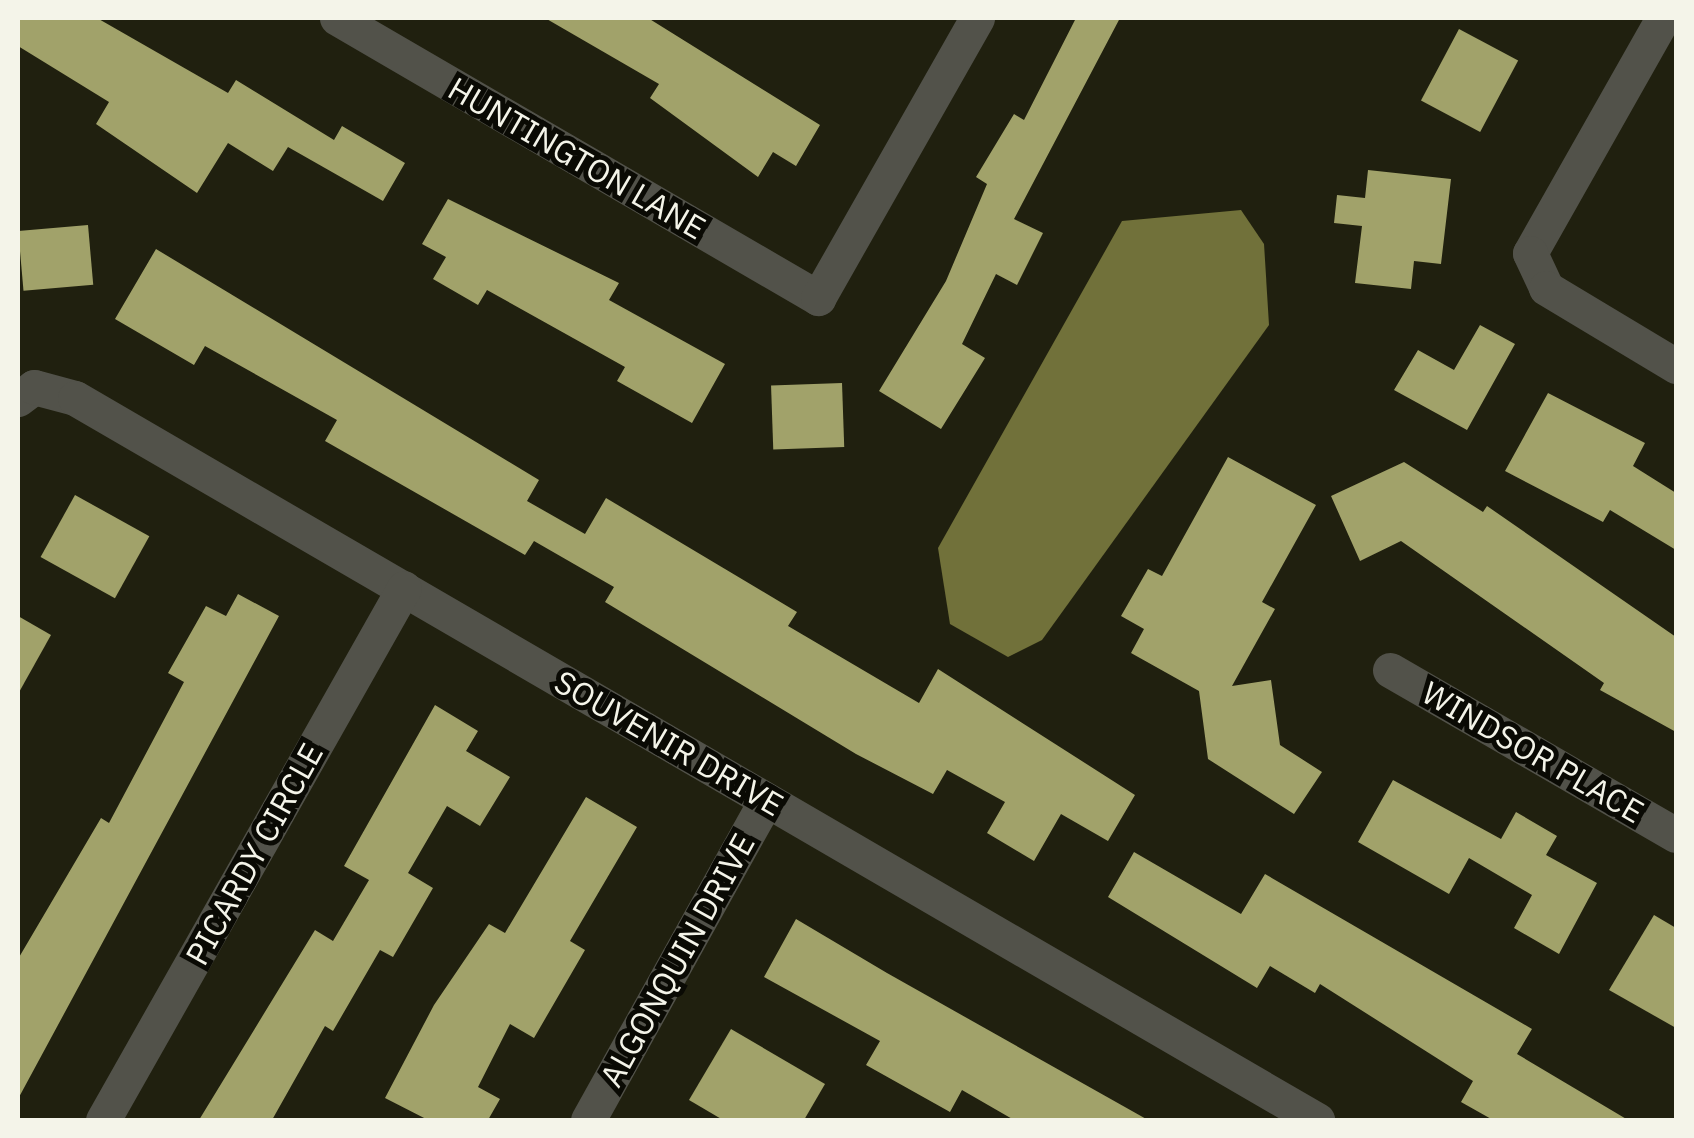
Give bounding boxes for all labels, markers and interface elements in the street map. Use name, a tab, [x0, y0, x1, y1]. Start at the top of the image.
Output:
street label: HUNTINGTON LANE	[442, 69, 712, 247]
street label: SOUVENIR DRIVE	[548, 662, 790, 824]
street label: WINDSOR PLACE	[1415, 673, 1651, 831]
street label: PICARDY CIRCLE	[177, 736, 331, 972]
street label: ALGONQUIN DRIVE	[592, 827, 762, 1093]

